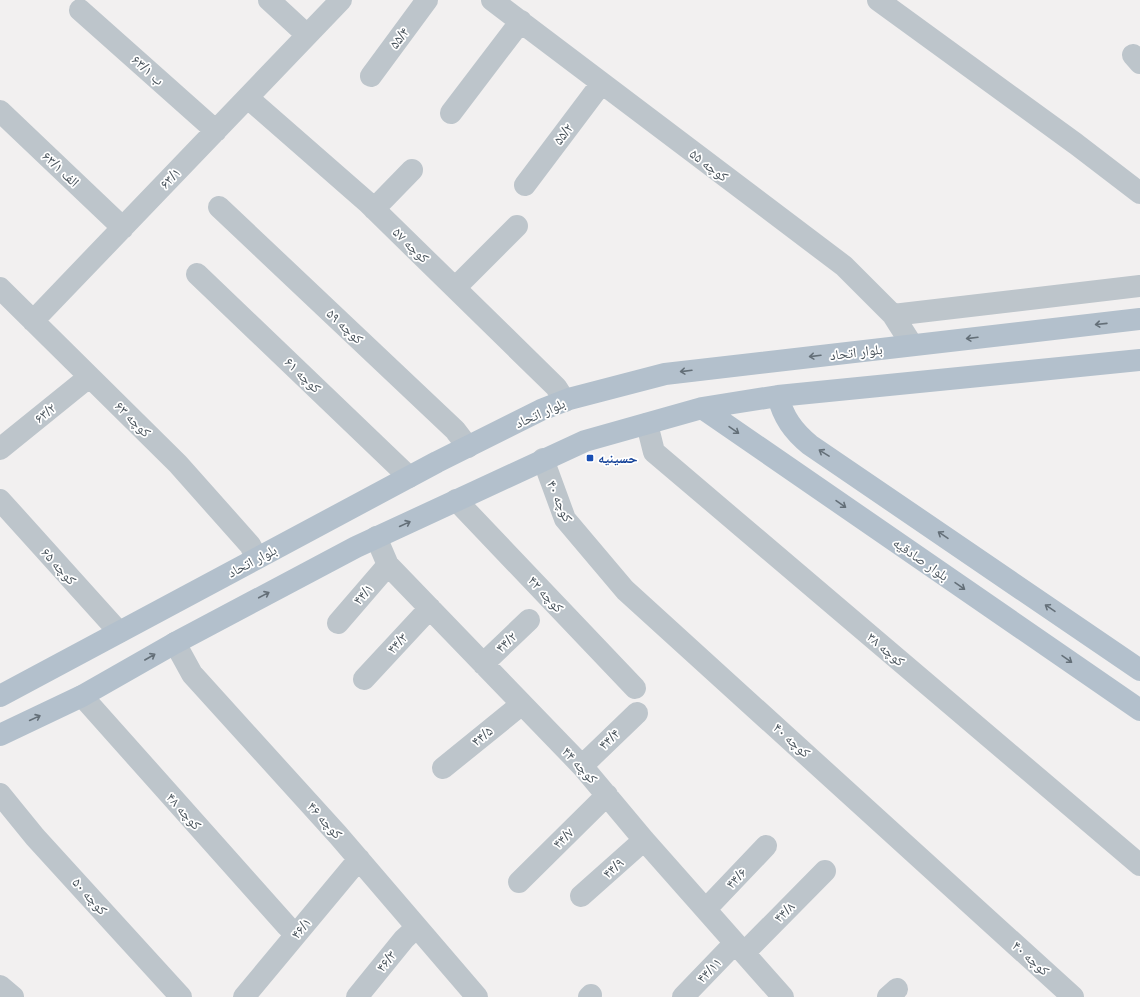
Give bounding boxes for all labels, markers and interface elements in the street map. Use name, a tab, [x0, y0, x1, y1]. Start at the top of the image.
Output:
street label: ۵۵/۴	[386, 24, 412, 52]
street label: ۶۳/۱ ب	[128, 52, 167, 89]
street label: ۵۵/۲	[550, 120, 576, 148]
street label: کوچه ۵۵	[686, 145, 732, 186]
street label: ۶۳/۱ الف	[39, 148, 83, 190]
street label: ۶۳/۱	[156, 164, 184, 192]
street label: کوچه ۵۷	[389, 224, 433, 267]
street label: کوچه ۵۹	[323, 305, 367, 348]
one-way arrow	[1095, 320, 1108, 328]
one-way arrow	[966, 334, 979, 342]
street label: بلوار اتحاد	[829, 341, 884, 364]
one-way arrow	[809, 353, 822, 360]
street label: کوچه ۶۱	[281, 354, 325, 397]
one-way arrow	[680, 367, 693, 375]
street label: بلوار اتحاد	[512, 395, 568, 432]
street label: کوچه ۶۳	[111, 398, 154, 441]
street label: ۶۳/۲	[31, 400, 59, 426]
one-way arrow	[729, 426, 740, 434]
one-way arrow	[818, 449, 830, 457]
place label: حسینیه	[598, 450, 638, 466]
marker: حسینیه	[585, 453, 595, 463]
street label: کوچه ۴۰	[543, 478, 576, 525]
one-way arrow	[836, 500, 847, 508]
one-way arrow	[399, 520, 411, 527]
one-way arrow	[937, 530, 949, 538]
street label: بلوار صادقیه	[890, 534, 952, 585]
street label: بلوار اتحاد	[225, 541, 280, 581]
street label: کوچه ۶۵	[38, 544, 80, 589]
street label: کوچه ۴۲	[524, 572, 567, 616]
street label: ۴۴/۱	[349, 580, 377, 608]
one-way arrow	[954, 582, 965, 590]
one-way arrow	[258, 591, 270, 599]
one-way arrow	[1045, 604, 1056, 612]
street label: ۴۴/۲	[492, 628, 520, 656]
street label: ۴۴/۳	[383, 629, 411, 657]
street label: کوچه ۳۸	[863, 629, 908, 670]
one-way arrow	[144, 653, 156, 661]
one-way arrow	[1061, 655, 1072, 663]
one-way arrow	[29, 714, 41, 721]
street label: کوچه ۴۰	[770, 719, 814, 762]
street label: ۴۴/۵	[468, 723, 496, 749]
street label: ۴۴/۴	[595, 725, 623, 753]
street label: کوچه ۴۴	[558, 743, 601, 787]
street label: کوچه ۴۸	[163, 789, 205, 834]
street label: کوچه ۴۶	[304, 798, 346, 843]
street label: ۴۴/۷	[549, 824, 577, 852]
street label: ۴۴/۹	[599, 854, 627, 882]
street label: ۴۴/۶	[722, 864, 750, 892]
street label: کوچه ۵۰	[69, 874, 111, 919]
street label: ۴۴/۸	[770, 898, 798, 926]
street label: ۴۶/۱	[288, 914, 314, 942]
street label: کوچه ۴۰	[1009, 937, 1053, 980]
street label: ۴۶/۳	[373, 947, 399, 975]
street label: ۴۴/۱۱	[693, 954, 725, 986]

